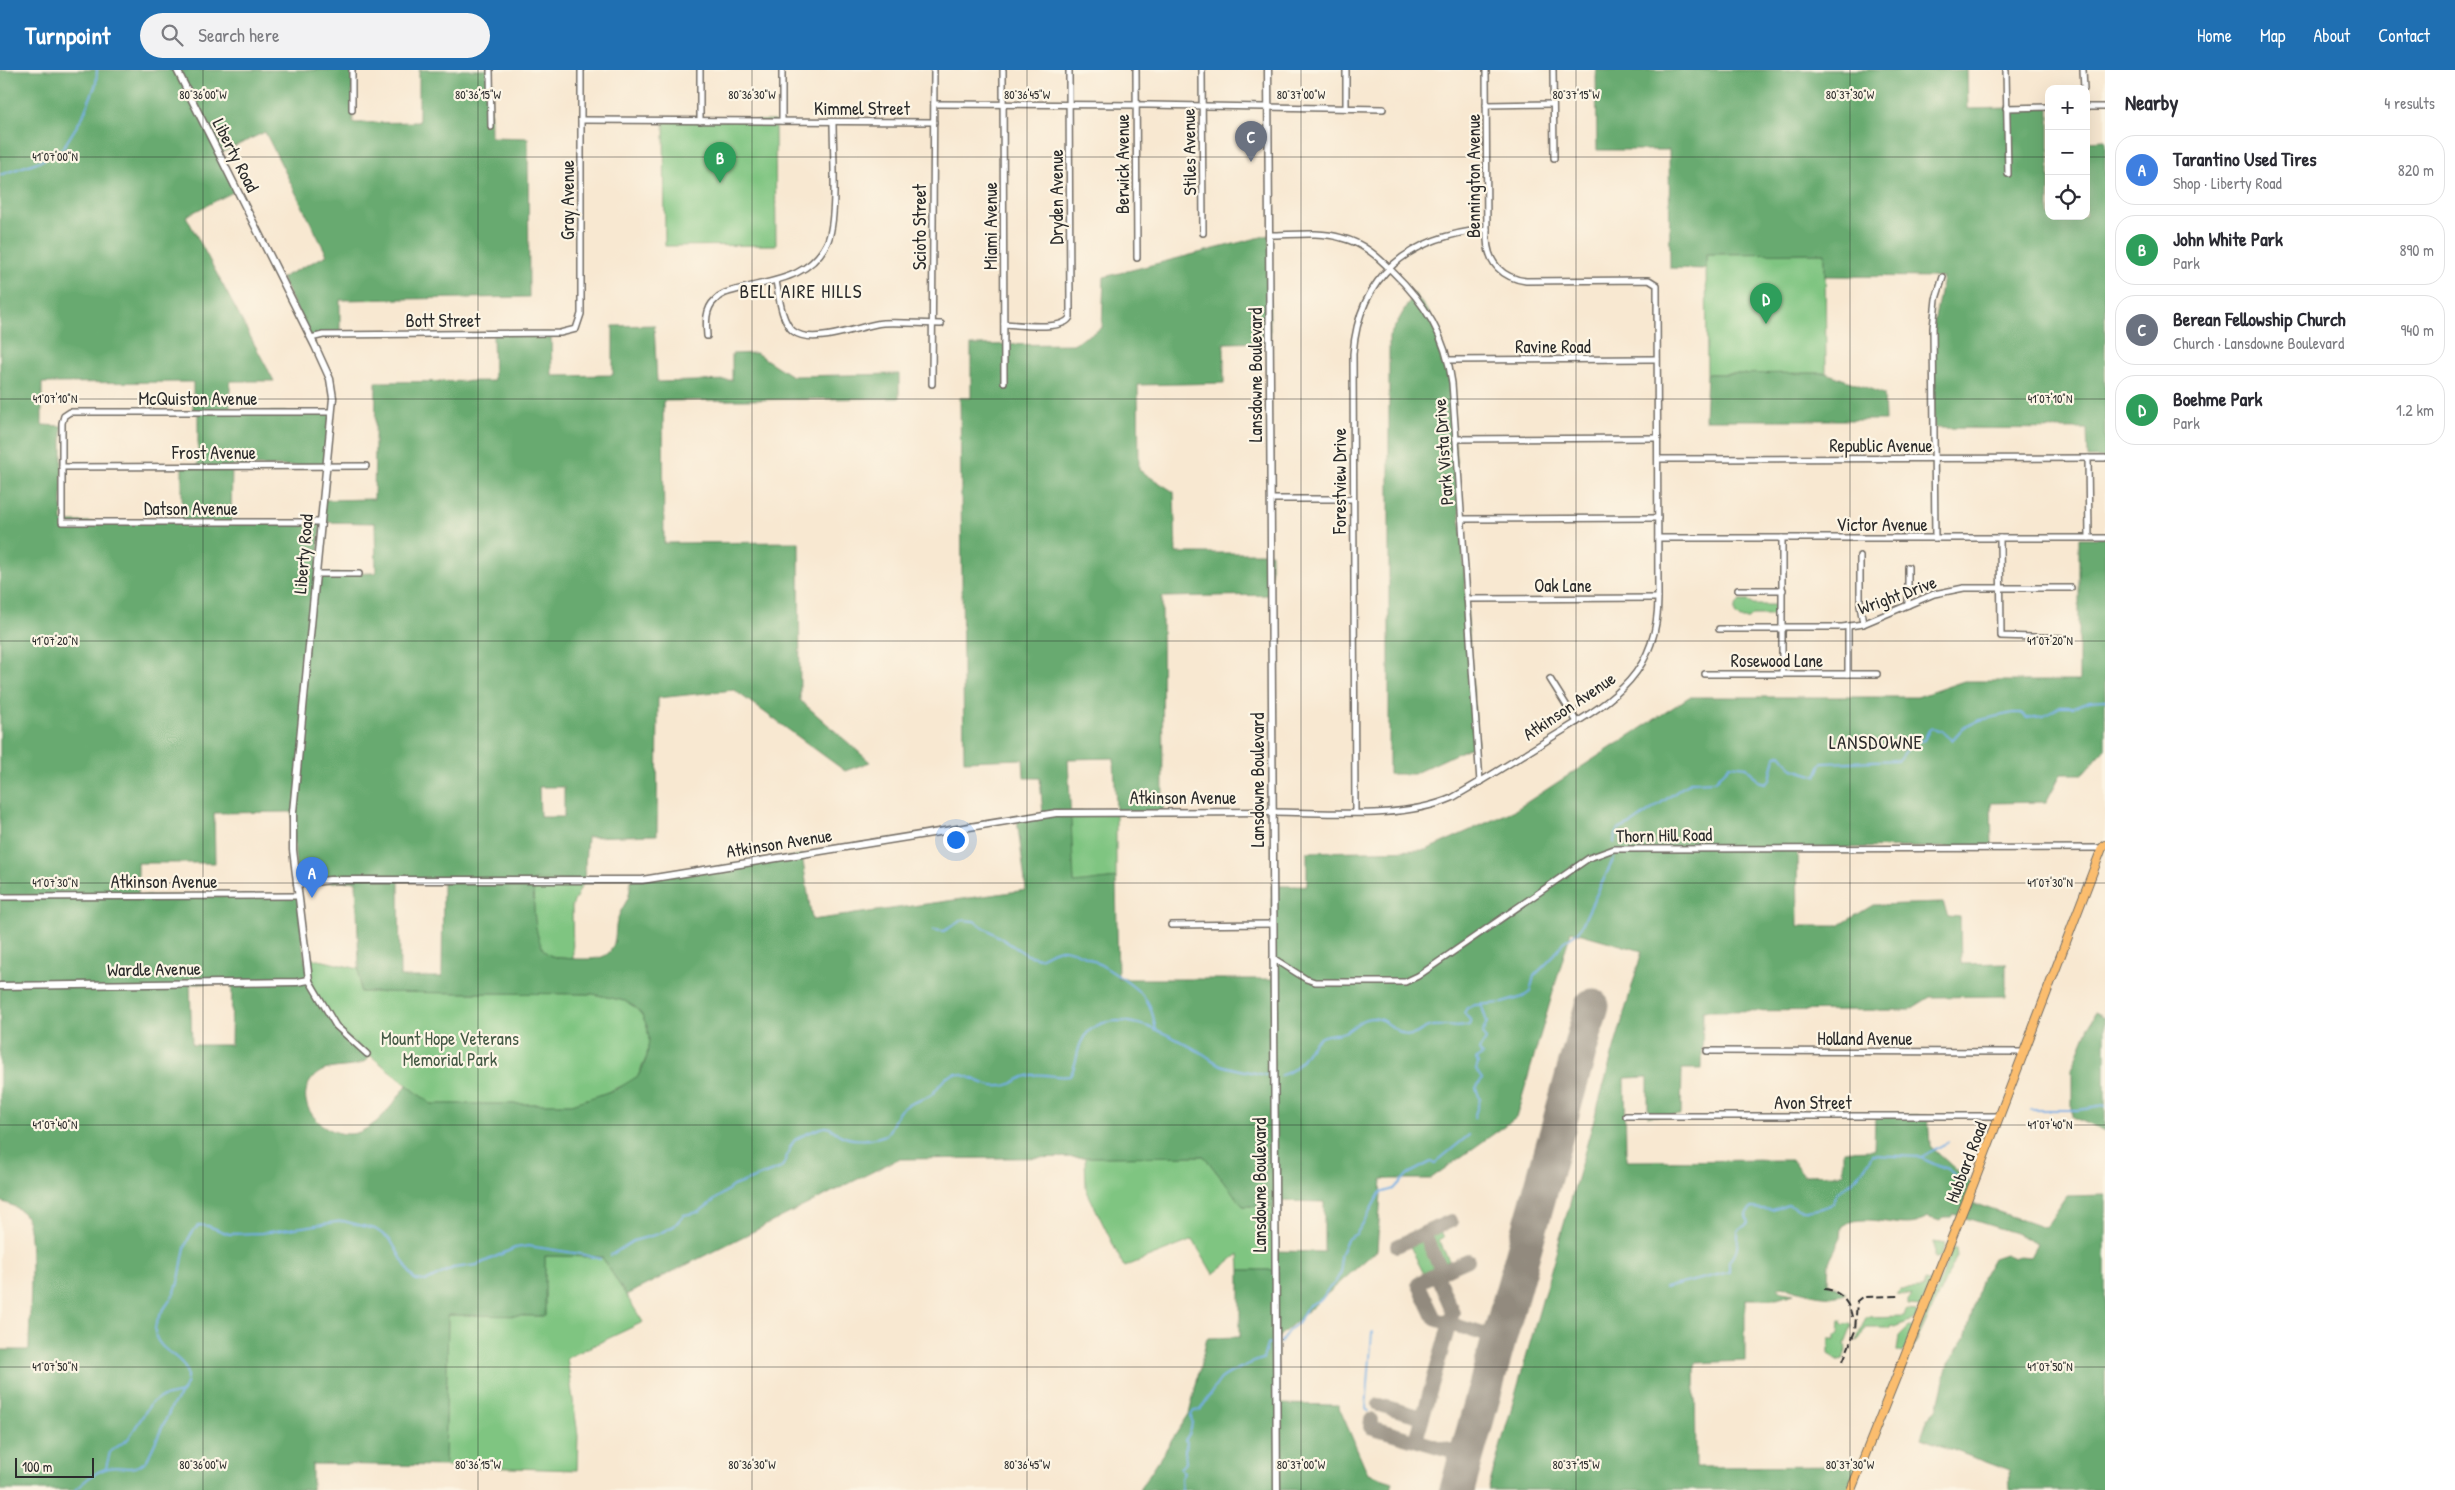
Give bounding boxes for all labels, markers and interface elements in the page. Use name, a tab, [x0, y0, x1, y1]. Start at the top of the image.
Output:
search box	[140, 13, 490, 58]
text: Turnpoint	[25, 19, 110, 51]
icon: search	[158, 21, 186, 49]
text: Search here	[198, 22, 280, 48]
text: Home	[2197, 23, 2232, 48]
text: Map	[2260, 23, 2285, 48]
text: About	[2313, 23, 2350, 48]
text: Contact	[2378, 23, 2430, 48]
map controls	[2045, 85, 2090, 220]
button: +	[2045, 85, 2090, 130]
text: 80°36'00"W	[179, 86, 227, 103]
text: 80°36'15"W	[455, 86, 502, 103]
text: 80°36'30"W	[728, 86, 776, 103]
text: 80°36'45"W	[1004, 86, 1051, 103]
text: 80°37'00"W	[1277, 86, 1326, 103]
text: 80°37'15"W	[1552, 86, 1600, 103]
text: 80°37'30"W	[1826, 86, 1875, 103]
text: Nearby	[2125, 88, 2178, 117]
text: 4 results	[2384, 92, 2435, 114]
street label: Kimmel Street	[814, 96, 911, 121]
street label: Stiles Avenue	[1176, 108, 1202, 196]
street label: Liberty Road	[207, 114, 265, 196]
street label: Berwick Avenue	[1110, 114, 1135, 214]
street label: Bennington Avenue	[1461, 114, 1486, 238]
pin: C	[1235, 121, 1267, 162]
button: −	[2045, 130, 2090, 175]
pin: B	[704, 142, 736, 183]
text: Tarantino Used Tires	[2173, 146, 2317, 172]
text: 41°07'00"N	[32, 148, 78, 165]
street label: Dryden Avenue	[1044, 149, 1069, 245]
text: A	[2138, 159, 2146, 181]
text: 820 m	[2398, 159, 2434, 181]
street label: Gray Avenue	[555, 160, 580, 240]
text: Shop · Liberty Road	[2173, 172, 2282, 194]
button: locate	[2045, 175, 2090, 220]
street label: Miami Avenue	[978, 182, 1003, 270]
street label: Scioto Street	[907, 183, 932, 270]
text: John White Park	[2173, 226, 2283, 252]
text: B	[2138, 239, 2146, 261]
text: 890 m	[2399, 239, 2434, 261]
text: Park	[2173, 252, 2200, 274]
district label: BELL AIRE HILLS	[740, 278, 862, 304]
pin: D	[1750, 283, 1782, 324]
text: Berean Fellowship Church	[2173, 306, 2346, 332]
street label: Bott Street	[406, 308, 481, 333]
street label: Lansdowne Boulevard	[1243, 308, 1268, 442]
text: C	[2138, 319, 2146, 341]
text: 940 m	[2400, 319, 2434, 341]
text: Church · Lansdowne Boulevard	[2173, 332, 2344, 354]
street label: Ravine Road	[1515, 334, 1591, 359]
street label: McQuiston Avenue	[138, 386, 258, 411]
text: Boehme Park	[2173, 386, 2262, 412]
text: 41°07'10"N	[33, 390, 77, 407]
text: 41°07'10"N	[2028, 390, 2072, 407]
street label: Park Vista Drive	[1427, 398, 1459, 506]
text: D	[2138, 399, 2146, 421]
text: 1.2 km	[2396, 399, 2434, 421]
text: Park	[2173, 412, 2200, 434]
street label: Forestview Drive	[1327, 428, 1352, 535]
street label: Republic Avenue	[1829, 433, 1933, 458]
street label: Frost Avenue	[171, 440, 256, 465]
street label: Datson Avenue	[144, 496, 238, 521]
street label: Victor Avenue	[1836, 512, 1928, 537]
street label: Liberty Road	[287, 513, 319, 595]
street label: Wright Drive	[1854, 569, 1940, 621]
street label: Oak Lane	[1534, 573, 1592, 598]
text: 41°07'20"N	[32, 632, 78, 649]
text: 41°07'20"N	[2027, 632, 2073, 649]
street label: Rosewood Lane	[1731, 648, 1823, 673]
street label: Atkinson Avenue	[1518, 666, 1620, 746]
street label: Lansdowne Boulevard	[1245, 713, 1270, 847]
district label: LANSDOWNE	[1829, 729, 1923, 755]
street label: Atkinson Avenue	[1130, 785, 1236, 810]
street label: Atkinson Avenue	[724, 822, 834, 864]
street label: Thorn Hill Road	[1616, 822, 1712, 848]
your location	[943, 827, 969, 853]
pin: A	[296, 857, 328, 898]
street label: Atkinson Avenue	[111, 869, 217, 894]
text: 41°07'30"N	[32, 874, 78, 891]
text: 41°07'30"N	[2027, 874, 2073, 891]
street label: Wardle Avenue	[107, 956, 201, 982]
park label: Mount Hope Veterans Memorial Park	[381, 1026, 519, 1072]
street label: Holland Avenue	[1817, 1026, 1913, 1051]
street label: Avon Street	[1774, 1090, 1853, 1115]
text: 41°07'40"N	[33, 1116, 77, 1133]
text: 41°07'40"N	[2028, 1116, 2072, 1133]
street label: Lansdowne Boulevard	[1247, 1118, 1272, 1252]
street label: Hubbard Road	[1939, 1118, 1993, 1206]
text: 41°07'50"N	[32, 1358, 78, 1375]
text: 41°07'50"N	[2027, 1358, 2073, 1375]
scale bar	[15, 1455, 94, 1478]
text: 80°36'00"W	[179, 1456, 227, 1473]
text: 80°36'15"W	[455, 1456, 502, 1473]
text: 80°36'30"W	[728, 1456, 776, 1473]
text: 80°36'45"W	[1004, 1456, 1051, 1473]
text: 80°37'00"W	[1277, 1456, 1326, 1473]
text: 80°37'15"W	[1552, 1456, 1600, 1473]
text: 80°37'30"W	[1826, 1456, 1875, 1473]
text: 100 m	[22, 1457, 52, 1476]

